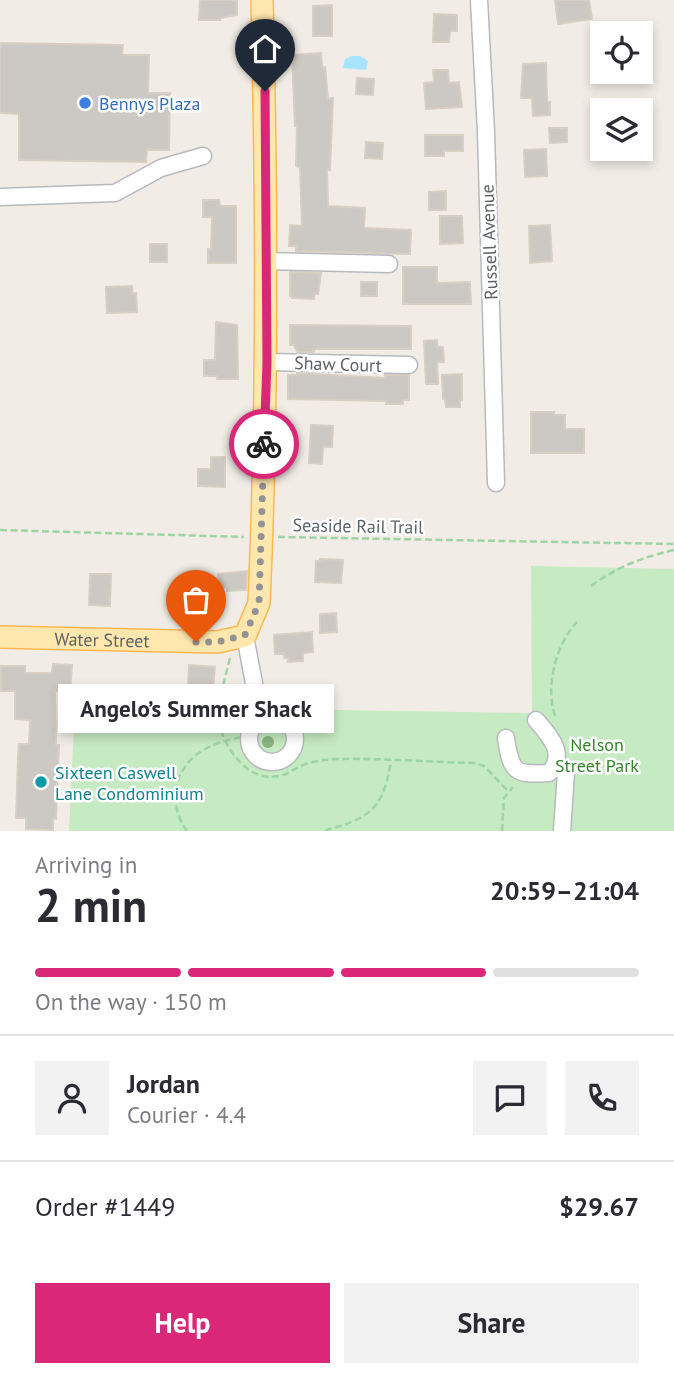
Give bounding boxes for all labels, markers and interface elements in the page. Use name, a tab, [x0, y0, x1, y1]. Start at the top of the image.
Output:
pin	[235, 19, 295, 91]
map controls	[590, 21, 653, 161]
button: locate	[590, 21, 653, 84]
icon: home	[246, 30, 284, 68]
place label: Bennys Plaza	[99, 92, 200, 115]
marker: Bennys Plaza	[77, 95, 93, 111]
button: layers	[590, 98, 653, 161]
street label: Russell Avenue	[475, 184, 503, 300]
street label: Shaw Court	[294, 351, 382, 377]
courier	[229, 409, 299, 479]
icon: bike	[245, 425, 283, 463]
street label: Seaside Rail Trail	[292, 513, 424, 539]
pin	[166, 570, 226, 642]
icon: bag	[177, 581, 215, 619]
street label: Water Street	[54, 627, 150, 652]
callout: Angelo’s Summer Shack	[58, 684, 334, 733]
text: Angelo’s Summer Shack	[80, 694, 312, 723]
park label: Nelson Street Park	[555, 733, 639, 777]
place label: Sixteen Caswell Lane Condominium	[55, 761, 204, 805]
marker: Sixteen Caswell Lane Condominium	[33, 774, 49, 790]
text: Arriving in	[35, 850, 137, 879]
text: 20:59–21:04	[490, 874, 639, 907]
text: 2 min	[35, 875, 147, 935]
text: On the way · 150 m	[35, 987, 227, 1016]
button: person	[35, 1061, 109, 1135]
button: chat	[473, 1061, 547, 1135]
button: phone	[565, 1061, 639, 1135]
text: Jordan	[127, 1067, 200, 1100]
text: Courier · 4.4	[127, 1100, 246, 1129]
text: Order #1449	[35, 1190, 175, 1223]
text: $29.67	[559, 1190, 639, 1223]
button: Help	[35, 1283, 330, 1363]
button: Share	[344, 1283, 639, 1363]

